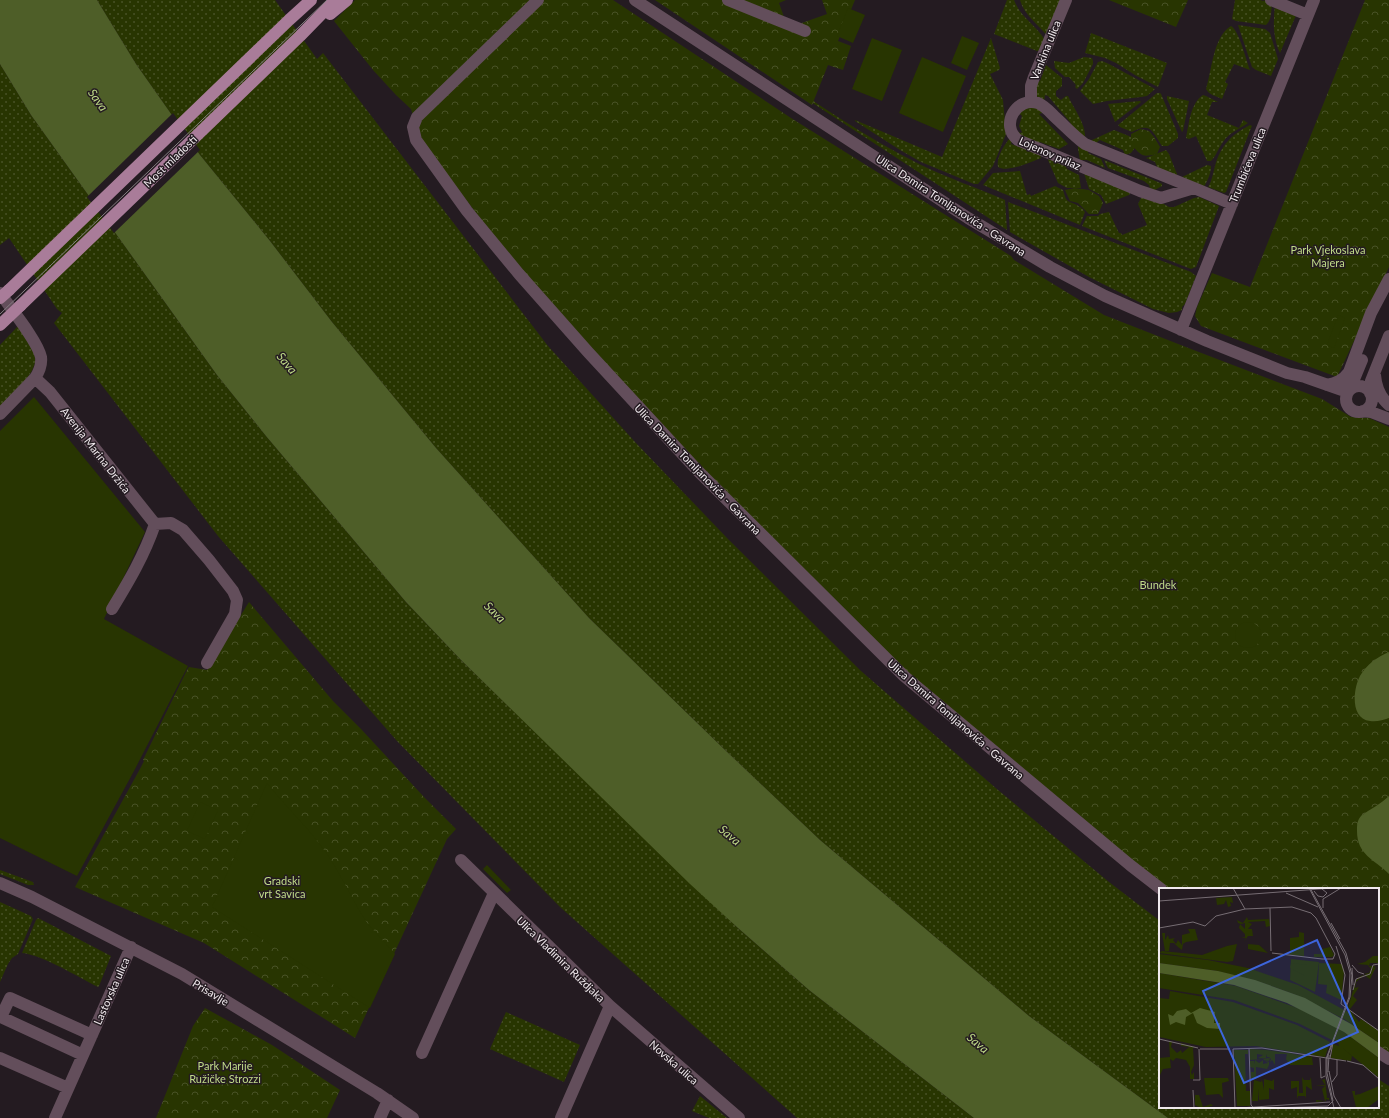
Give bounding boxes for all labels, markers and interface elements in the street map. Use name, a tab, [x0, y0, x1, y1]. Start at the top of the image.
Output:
street label: Vankina ulica	[1027, 18, 1063, 82]
water label: Sava	[85, 86, 111, 114]
street label: Trumbićeva ulica	[1226, 125, 1268, 205]
street label: Most mladosti	[141, 132, 199, 190]
street label: Lojenov prilaz	[1017, 134, 1083, 172]
street label: Ulica Damira Tomljanovića - Gavrana	[874, 152, 1028, 258]
park label: Park Vjekoslava Majera	[1290, 243, 1366, 269]
water label: Sava	[274, 349, 300, 377]
street label: Ulica Damira Tomljanovića - Gavrana	[632, 401, 764, 537]
street label: Avenija Marina Držića	[58, 405, 134, 495]
park label: Bundek	[1140, 578, 1177, 591]
water label: Sava	[481, 598, 509, 626]
street label: Ulica Damira Tomljanovića - Gavrana	[885, 656, 1027, 782]
water label: Sava	[716, 822, 744, 848]
park label: Gradski vrt Savica	[259, 874, 305, 900]
inset map	[1159, 888, 1379, 1108]
street label: Ulica Vladimira Ruždjaka	[514, 914, 608, 1004]
street label: Lastovska ulica	[90, 955, 132, 1027]
street label: Prisavlje	[191, 976, 232, 1008]
water label: Sava	[964, 1030, 992, 1056]
street label: Novska ulica	[647, 1037, 701, 1087]
park label: Park Marije Ružičke Strozzi	[189, 1059, 261, 1085]

